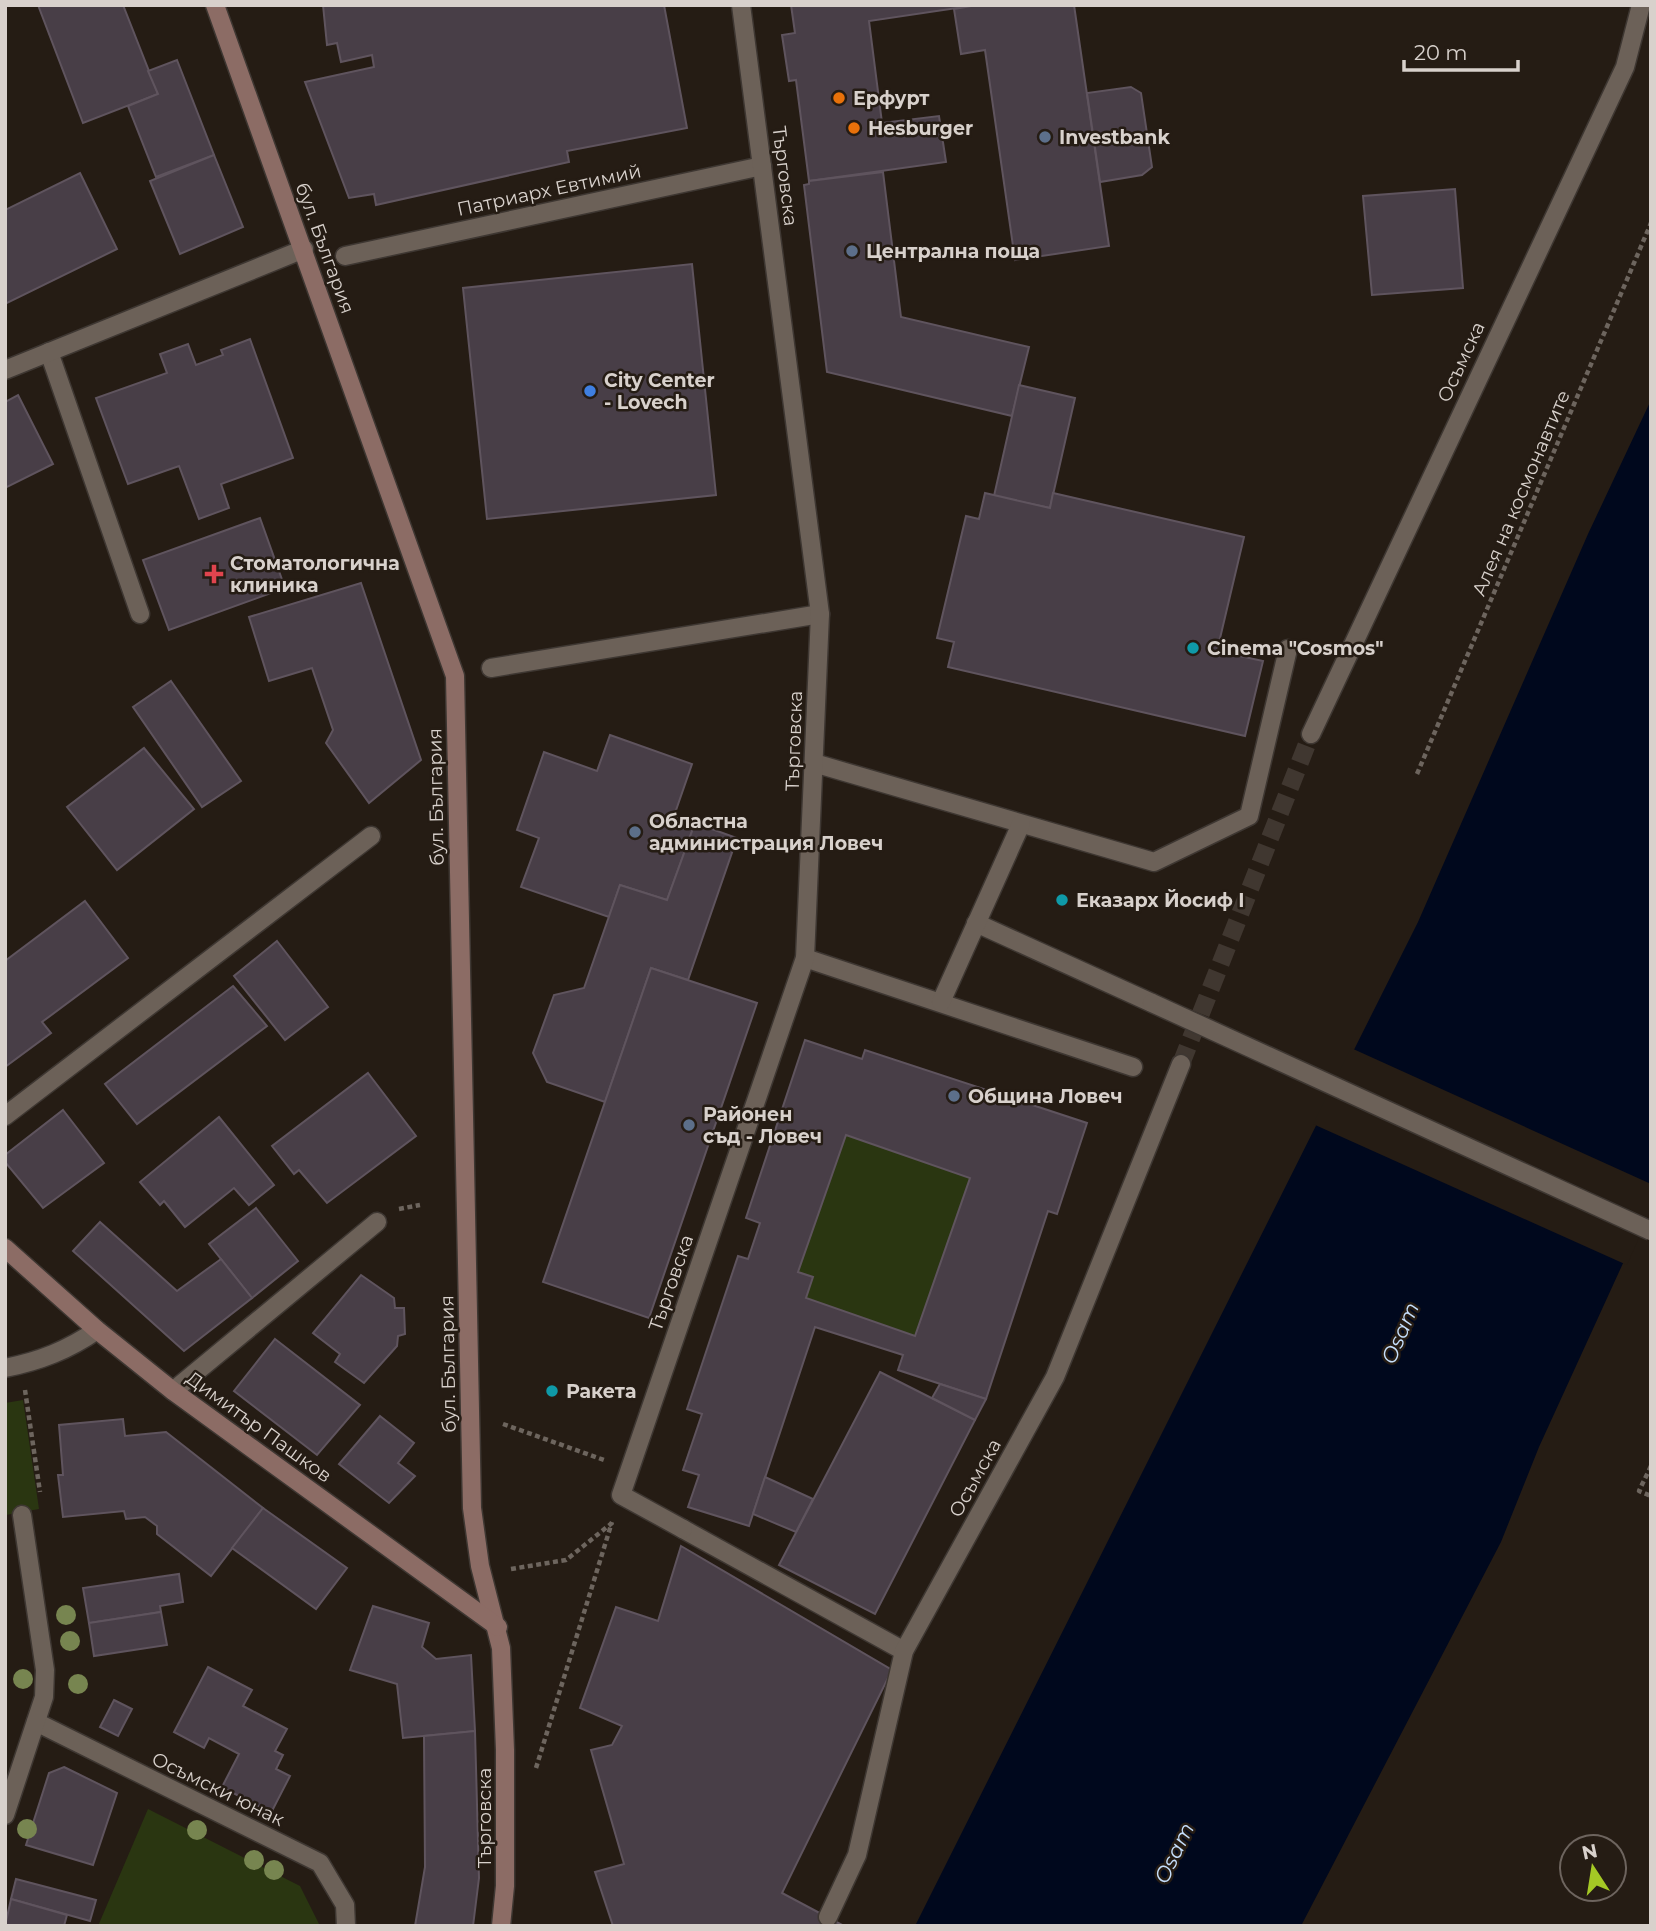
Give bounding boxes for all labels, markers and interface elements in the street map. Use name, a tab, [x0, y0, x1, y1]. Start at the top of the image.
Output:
scale bar	[1404, 28, 1518, 72]
text: 20 m	[1414, 40, 1468, 65]
place label: Ерфурт	[853, 87, 930, 110]
marker: Ерфурт	[831, 90, 847, 106]
place label: Hesburger	[868, 117, 973, 140]
marker: Hesburger	[846, 120, 862, 136]
street label: Търговска	[767, 125, 803, 227]
place label: Investbank	[1059, 126, 1170, 149]
marker: Investbank	[1037, 129, 1053, 145]
street label: Патриарх Евтимий	[455, 159, 643, 221]
street label: бул. България	[291, 179, 359, 317]
place label: Централна поща	[866, 240, 1040, 263]
marker: Централна поща	[844, 243, 860, 259]
street label: Осъмска	[1432, 318, 1490, 406]
place label: City Center - Lovech	[604, 369, 715, 414]
marker: City Center - Lovech	[582, 383, 598, 399]
street label: Алея на космонавтите	[1467, 387, 1575, 599]
place label: Стоматологична клиника	[230, 552, 400, 597]
marker: Стоматологична клиника	[204, 564, 224, 584]
place label: Cinema "Cosmos"	[1207, 637, 1384, 660]
marker: Cinema "Cosmos"	[1185, 640, 1201, 656]
street label: Търговска	[781, 690, 807, 792]
street label: бул. България	[423, 728, 449, 866]
place label: Областна администрация Ловеч	[649, 810, 883, 855]
marker: Областна администрация Ловеч	[627, 824, 643, 840]
place label: Еказарх Йосиф I	[1076, 889, 1244, 912]
marker: Еказарх Йосиф I	[1054, 892, 1070, 908]
place label: Община Ловеч	[968, 1085, 1122, 1108]
marker: Община Ловеч	[946, 1088, 962, 1104]
place label: Районен съд - Ловеч	[703, 1103, 822, 1148]
marker: Районен съд - Ловеч	[681, 1117, 697, 1133]
street label: Търговска	[644, 1232, 698, 1334]
street label: бул. България	[435, 1295, 461, 1433]
water label: Osam	[1376, 1298, 1424, 1368]
street label: Димитър Пашков	[182, 1367, 336, 1487]
place label: Ракета	[566, 1380, 636, 1403]
marker: Ракета	[544, 1383, 560, 1399]
street label: Осъмска	[944, 1435, 1006, 1521]
street label: Осъмски юнак	[148, 1747, 288, 1831]
street label: Търговска	[473, 1768, 496, 1868]
water label: Osam	[1149, 1819, 1199, 1887]
north arrow	[1558, 1833, 1628, 1903]
text: N	[1580, 1839, 1599, 1865]

